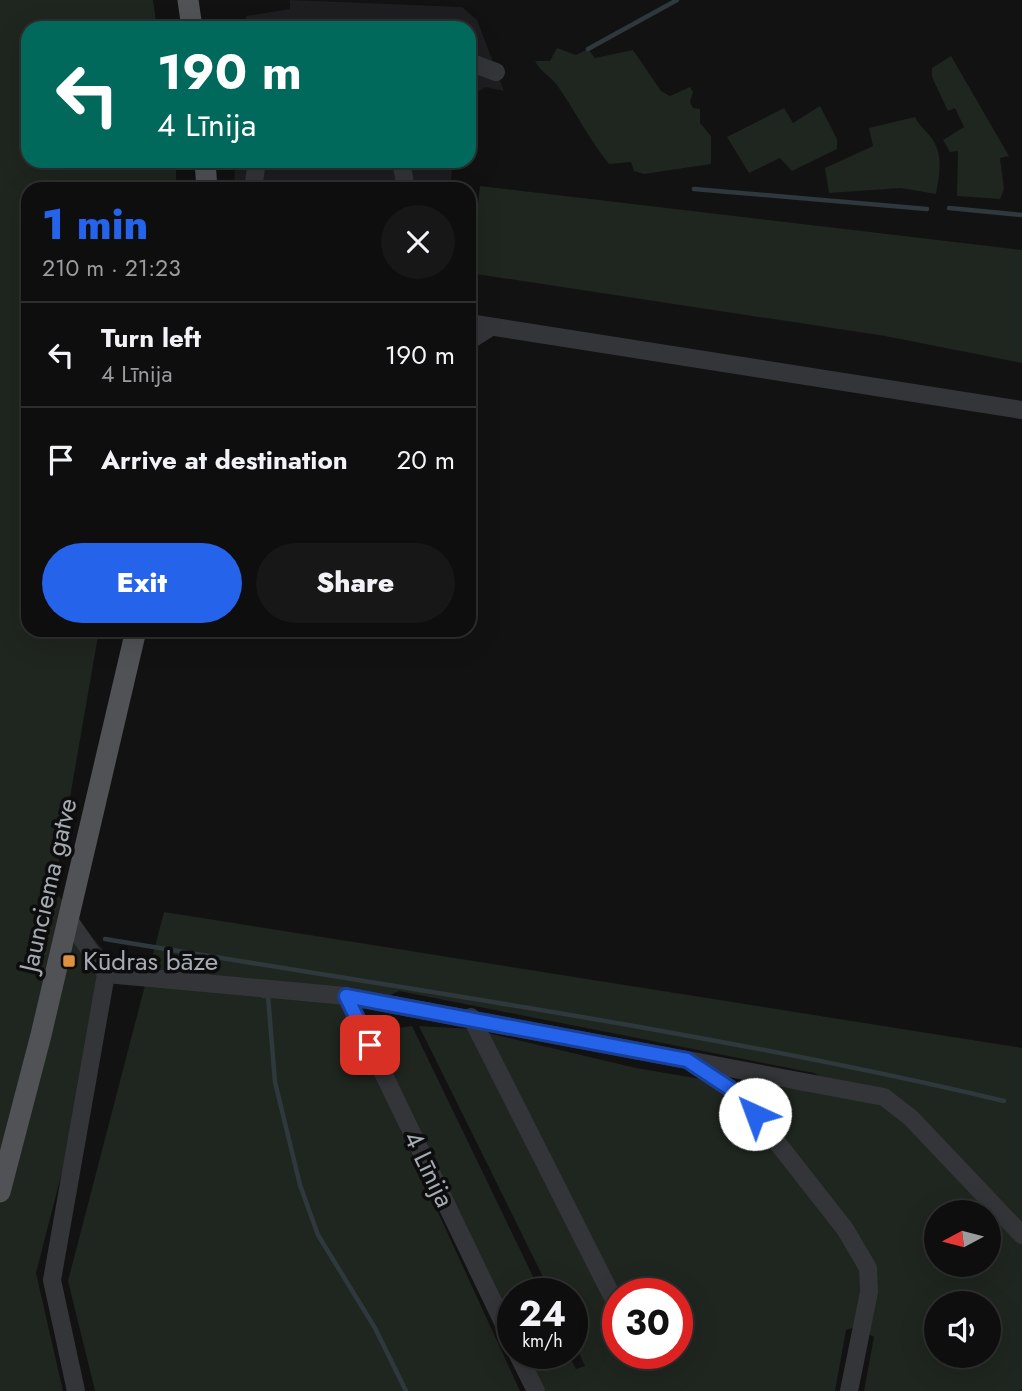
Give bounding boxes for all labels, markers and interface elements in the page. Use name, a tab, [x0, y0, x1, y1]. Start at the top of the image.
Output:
text: 190 m	[157, 37, 302, 107]
icon: left	[42, 49, 133, 140]
text: 4 Līnija	[157, 102, 257, 148]
text: 1 min	[42, 194, 148, 255]
button: close	[381, 205, 455, 279]
text: 210 m · 21:23	[42, 251, 181, 285]
text: Turn left	[101, 319, 201, 357]
icon: left	[42, 336, 80, 374]
text: 190 m	[385, 336, 455, 374]
text: 4 Līnija	[101, 357, 173, 391]
icon: arrive	[42, 441, 80, 479]
text: Arrive at destination	[101, 441, 348, 479]
text: 20 m	[397, 441, 455, 479]
button: Exit	[42, 543, 242, 623]
button: Share	[256, 543, 455, 623]
street label: Jaunciema gatve	[9, 794, 86, 979]
place label: Kūdras bāze	[83, 942, 218, 980]
marker: Kūdras bāze	[61, 953, 77, 969]
pin	[340, 1015, 400, 1075]
icon: arrive	[351, 1026, 389, 1064]
position arrow	[718, 1077, 792, 1151]
street label: 4 Līnija	[394, 1124, 464, 1214]
north arrow	[924, 1200, 1001, 1278]
map controls	[924, 1200, 1001, 1368]
speed limit sign: 30	[602, 1278, 693, 1369]
text: 24	[519, 1289, 566, 1339]
button: sound	[924, 1291, 1001, 1368]
text: km/h	[522, 1328, 563, 1354]

